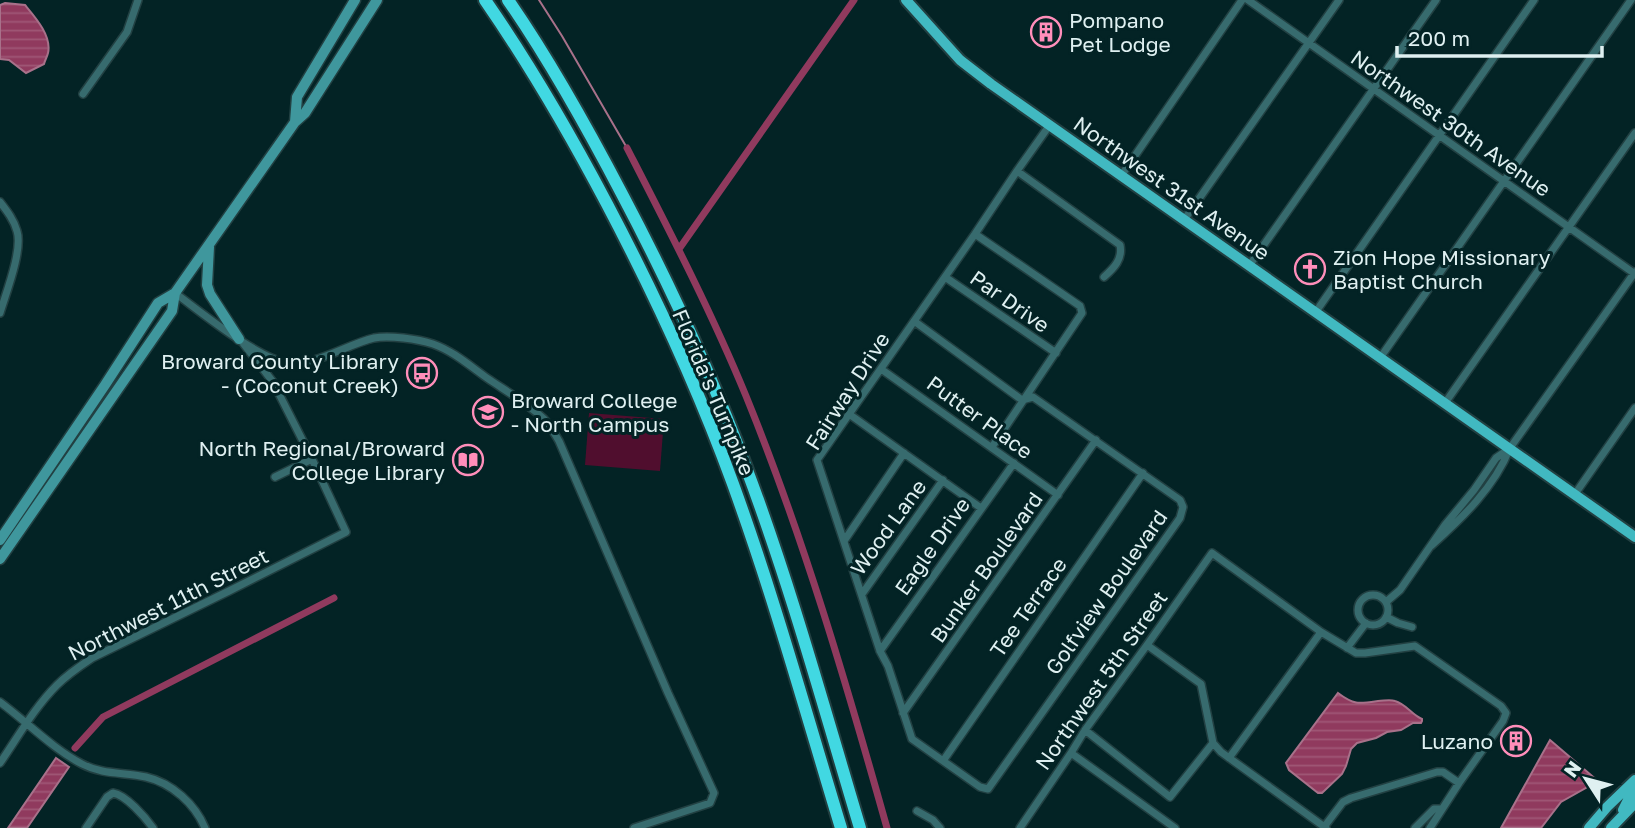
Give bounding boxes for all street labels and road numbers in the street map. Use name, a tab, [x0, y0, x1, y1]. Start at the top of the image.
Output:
street label: Northwest 30th Avenue	[1346, 44, 1556, 202]
street label: Northwest 31st Avenue	[1069, 110, 1275, 266]
street label: Par Drive	[965, 264, 1055, 338]
street label: Florida's Turnpike	[667, 305, 761, 479]
street label: Fairway Drive	[799, 327, 895, 455]
street label: Putter Place	[922, 370, 1038, 464]
street label: Wood Lane	[845, 474, 931, 580]
street label: Bunker Boulevard	[924, 487, 1048, 647]
street label: Eagle Drive	[889, 492, 975, 600]
street label: Golfview Boulevard	[1039, 505, 1173, 679]
street label: Northwest 11th Street	[64, 542, 272, 666]
street label: Tee Terrace	[984, 552, 1072, 662]
street label: Northwest 5th Street	[1029, 585, 1173, 775]

